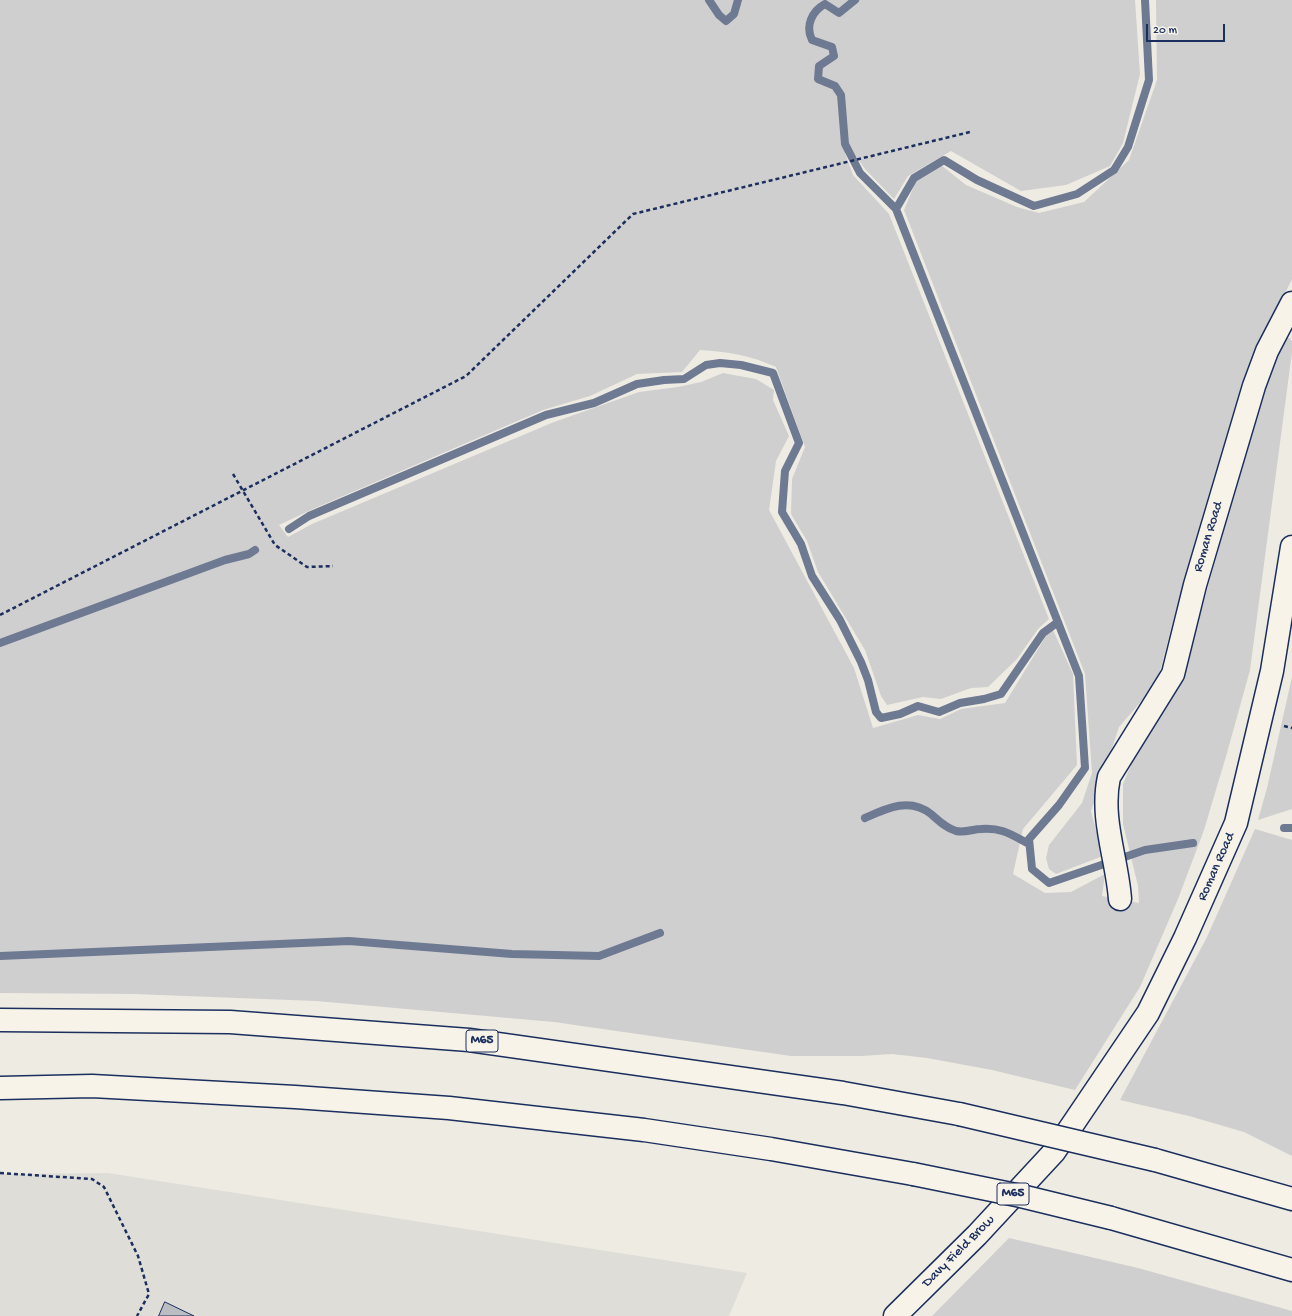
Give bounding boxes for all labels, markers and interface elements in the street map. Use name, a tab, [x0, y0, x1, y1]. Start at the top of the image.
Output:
scale bar	[1148, 16, 1227, 42]
text: 20 m	[1153, 24, 1177, 38]
street label: Roman Road	[1190, 500, 1228, 574]
street label: Roman Road	[1195, 830, 1239, 904]
road number: M65	[466, 1030, 498, 1052]
road number: M65	[997, 1183, 1029, 1205]
street label: Davy Field Brow	[919, 1212, 999, 1292]

